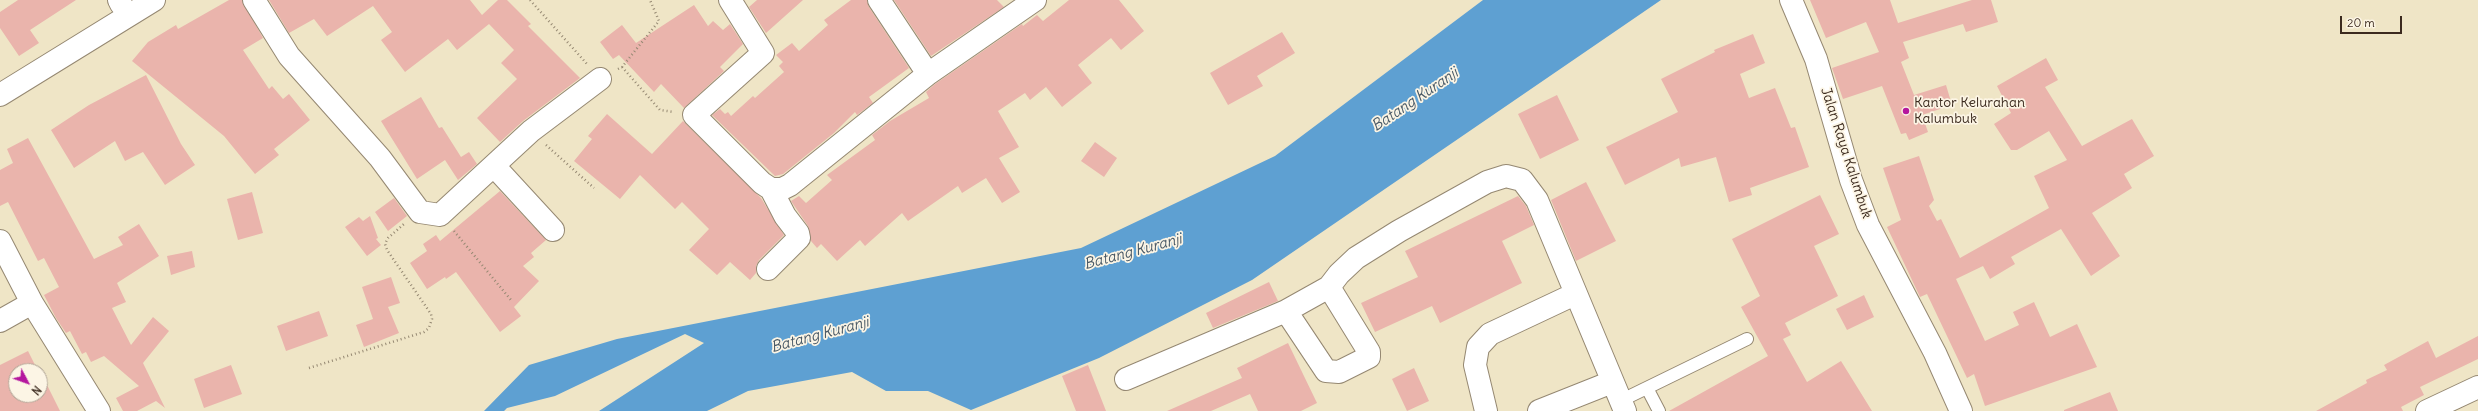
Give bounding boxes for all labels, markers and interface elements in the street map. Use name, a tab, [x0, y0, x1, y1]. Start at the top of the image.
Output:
scale bar	[2342, 8, 2404, 34]
text: 20 m	[2347, 15, 2375, 30]
water label: Batang Kuranji	[1368, 64, 1462, 136]
street label: Jalan Raya Kalumbuk	[1817, 85, 1875, 221]
place label: Kantor Kelurahan Kalumbuk	[1914, 95, 2025, 128]
marker: Kantor Kelurahan Kalumbuk	[1901, 106, 1911, 116]
water label: Batang Kuranji	[1082, 230, 1184, 274]
water label: Batang Kuranji	[769, 313, 871, 357]
north arrow	[8, 363, 48, 403]
text: N	[29, 383, 44, 398]

